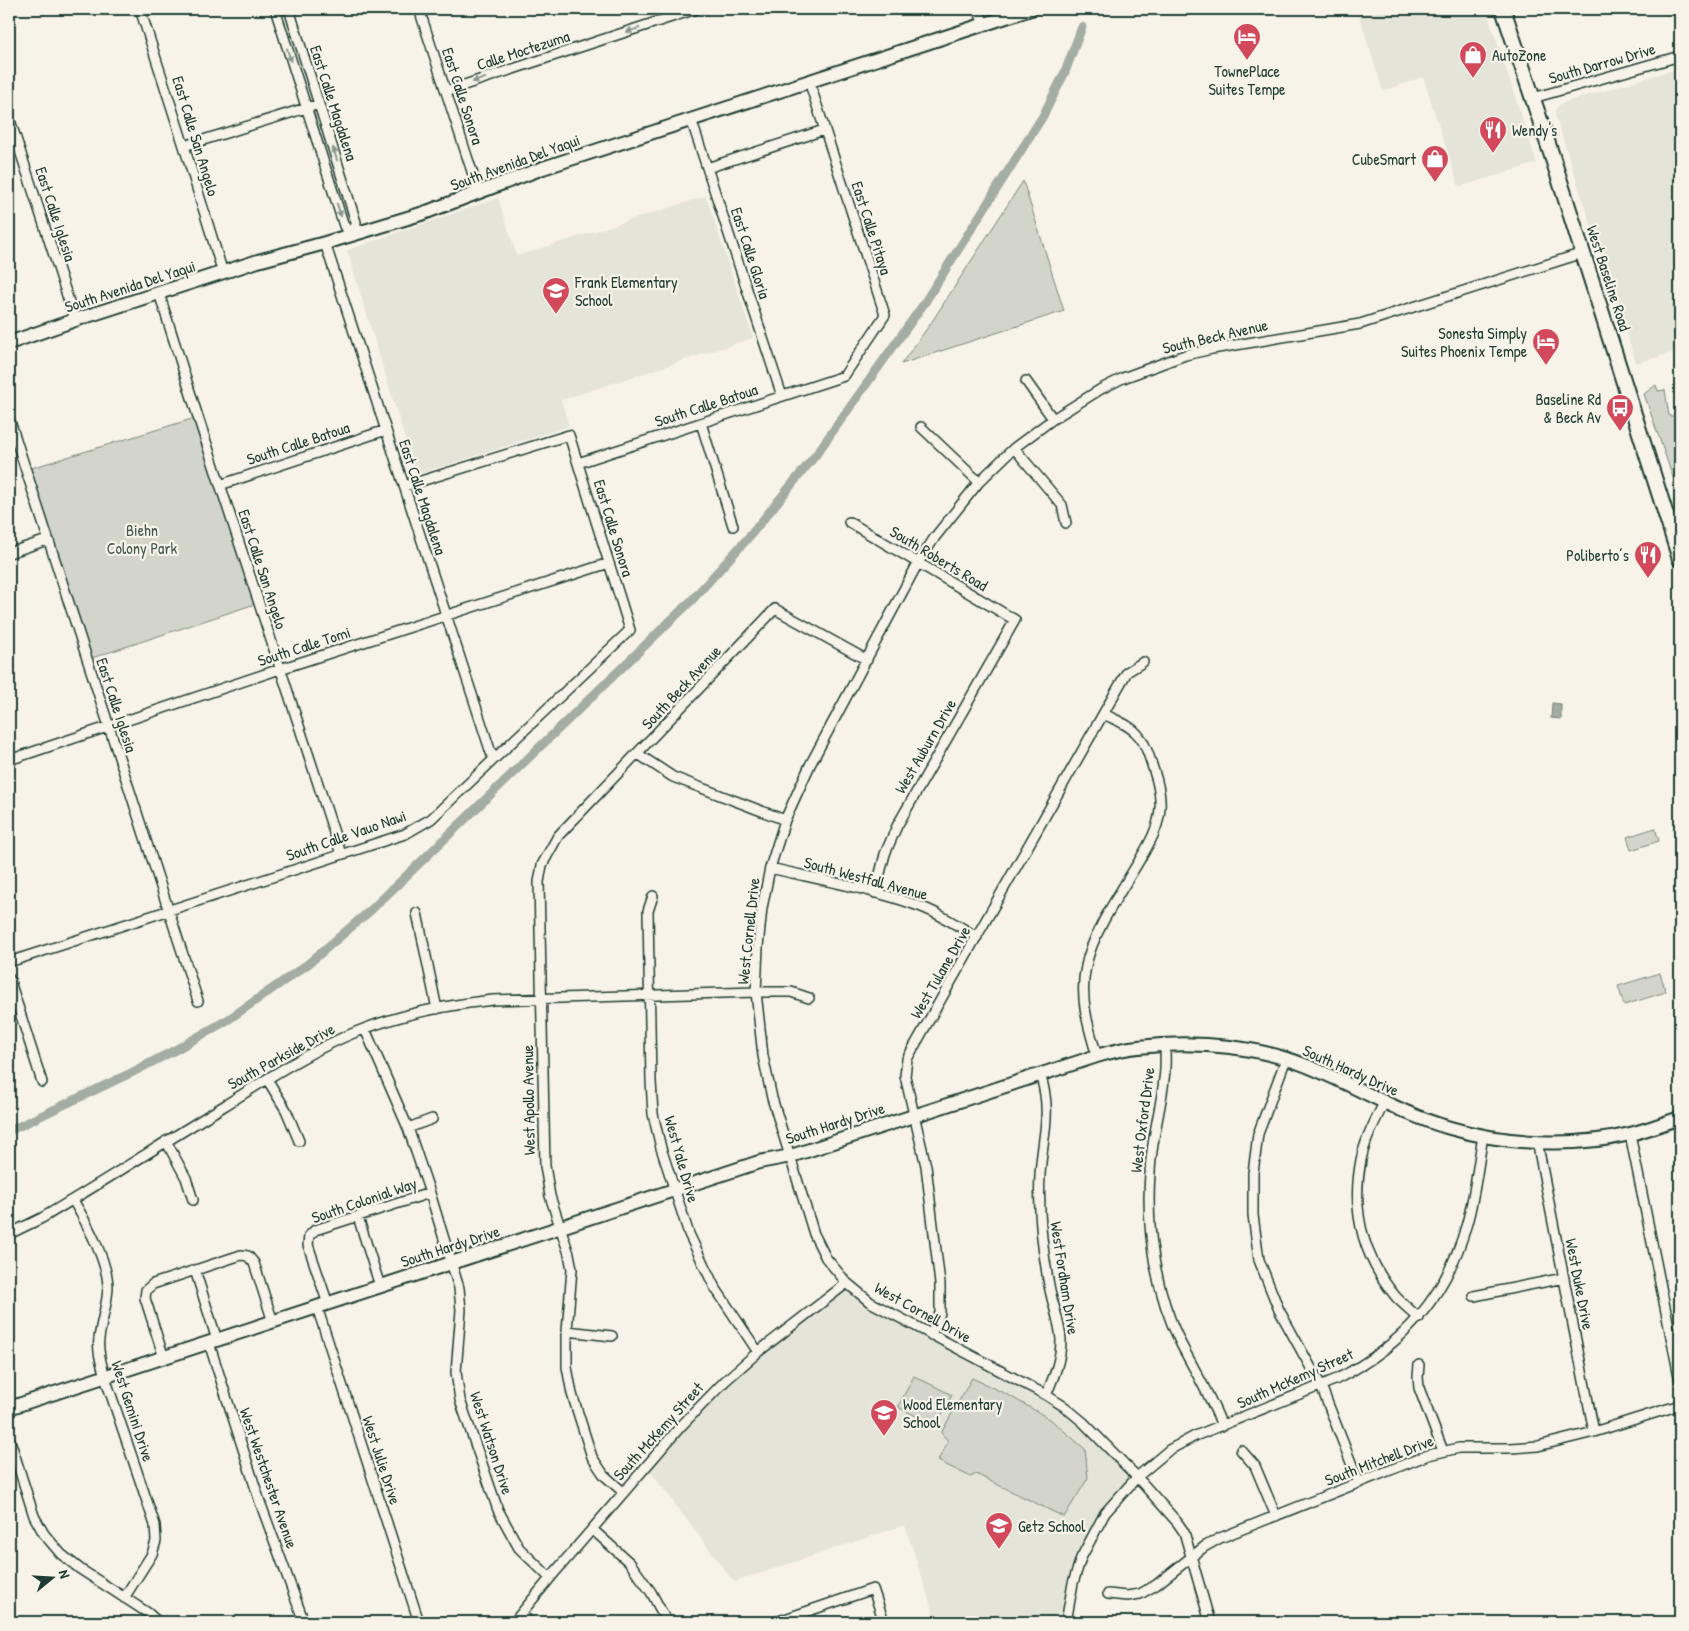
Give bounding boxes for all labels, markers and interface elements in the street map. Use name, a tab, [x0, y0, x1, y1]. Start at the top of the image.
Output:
hotel icon: TownePlace Suites Tempe	[1232, 22, 1262, 61]
street label: Calle Moctezuma	[474, 25, 572, 75]
one-way arrow	[625, 26, 640, 34]
street label: South Darrow Drive	[1546, 37, 1658, 89]
shop icon: AutoZone	[1458, 40, 1488, 79]
street label: East Calle Magdalena	[305, 42, 363, 164]
place label: AutoZone	[1492, 44, 1547, 66]
street label: East Calle Sonora	[437, 45, 489, 147]
one-way arrow	[286, 48, 294, 63]
place label: TownePlace Suites Tempe	[1209, 60, 1286, 100]
street label: East Calle San Angelo	[167, 73, 225, 199]
one-way arrow	[471, 77, 486, 85]
restaurant icon: Wendy's	[1478, 115, 1508, 154]
place label: Wendy's	[1512, 119, 1557, 141]
street label: South Avenida Del Yaqui	[447, 128, 583, 196]
shop icon: CubeSmart	[1420, 144, 1450, 183]
one-way arrow	[330, 146, 338, 161]
place label: CubeSmart	[1352, 148, 1416, 170]
street label: East Calle Iglesia	[30, 164, 82, 264]
street label: East Calle Pitaya	[847, 179, 897, 277]
one-way arrow	[335, 203, 343, 218]
street label: East Calle Gloria	[726, 204, 776, 302]
street label: West Baseline Road	[1582, 222, 1636, 334]
street label: South Avenida Del Yaqui	[62, 254, 198, 318]
place label: Frank Elementary School	[574, 271, 678, 311]
school or university icon: Frank Elementary School	[541, 276, 571, 315]
street label: South Beck Avenue	[1160, 313, 1271, 359]
place label: Sonesta Simply Suites Phoenix Tempe	[1401, 322, 1528, 362]
hotel icon: Sonesta Simply Suites Phoenix Tempe	[1531, 327, 1561, 366]
street label: South Calle Batoua	[652, 378, 760, 432]
place label: Baseline Rd & Beck Av	[1535, 388, 1602, 428]
bus stop icon: Baseline Rd & Beck Av	[1605, 393, 1635, 432]
street label: South Calle Batoua	[244, 416, 352, 470]
street label: East Calle Magdalena	[394, 436, 452, 558]
street label: East Calle Sonora	[589, 477, 639, 579]
street label: East Calle San Angelo	[233, 506, 293, 632]
park label: Biehn Colony Park	[107, 519, 178, 559]
street label: South Roberts Road	[886, 520, 992, 596]
restaurant icon: Poliberto’s	[1633, 540, 1663, 579]
place label: Poliberto’s	[1566, 544, 1629, 566]
street label: South Calle Tomi	[255, 621, 353, 671]
street label: South Beck Avenue	[636, 640, 726, 734]
street label: East Calle Iglesia	[91, 655, 143, 755]
street label: West Auburn Drive	[889, 694, 961, 797]
street label: South Calle Vauo Nawi	[283, 804, 409, 866]
street label: South Westfall Avenue	[802, 851, 931, 905]
street label: West Cornell Drive	[731, 876, 765, 985]
street label: West Tulane Drive	[905, 921, 976, 1022]
street label: South Parkside Drive	[224, 1017, 339, 1094]
street label: South Hardy Drive	[1300, 1039, 1403, 1101]
street label: West Apollo Avenue	[516, 1044, 540, 1155]
street label: West Oxford Drive	[1125, 1065, 1159, 1174]
street label: South Hardy Drive	[783, 1096, 888, 1149]
street label: West Yale Drive	[659, 1113, 705, 1206]
street label: South Colonial Way	[308, 1172, 420, 1228]
street label: South Hardy Drive	[398, 1219, 503, 1272]
street label: West Fordham Drive	[1045, 1220, 1085, 1337]
street label: West Duke Drive	[1560, 1237, 1600, 1332]
street label: West Cornell Drive	[871, 1276, 976, 1348]
street label: South McKemy Street	[1233, 1342, 1357, 1413]
street label: West Gemini Drive	[106, 1358, 160, 1465]
street label: South McKemy Street	[608, 1377, 708, 1485]
street label: West Watson Drive	[465, 1389, 519, 1498]
place label: Wood Elementary School	[903, 1393, 1003, 1433]
school or university icon: Wood Elementary School	[869, 1398, 899, 1437]
street label: West Westchester Avenue	[235, 1405, 304, 1552]
street label: West Julie Drive	[357, 1413, 407, 1508]
street label: South Mitchell Drive	[1322, 1429, 1437, 1491]
school or university icon: Getz School	[984, 1511, 1014, 1550]
place label: Getz School	[1018, 1515, 1086, 1537]
north arrow	[28, 1554, 78, 1604]
text: N	[55, 1567, 75, 1581]

